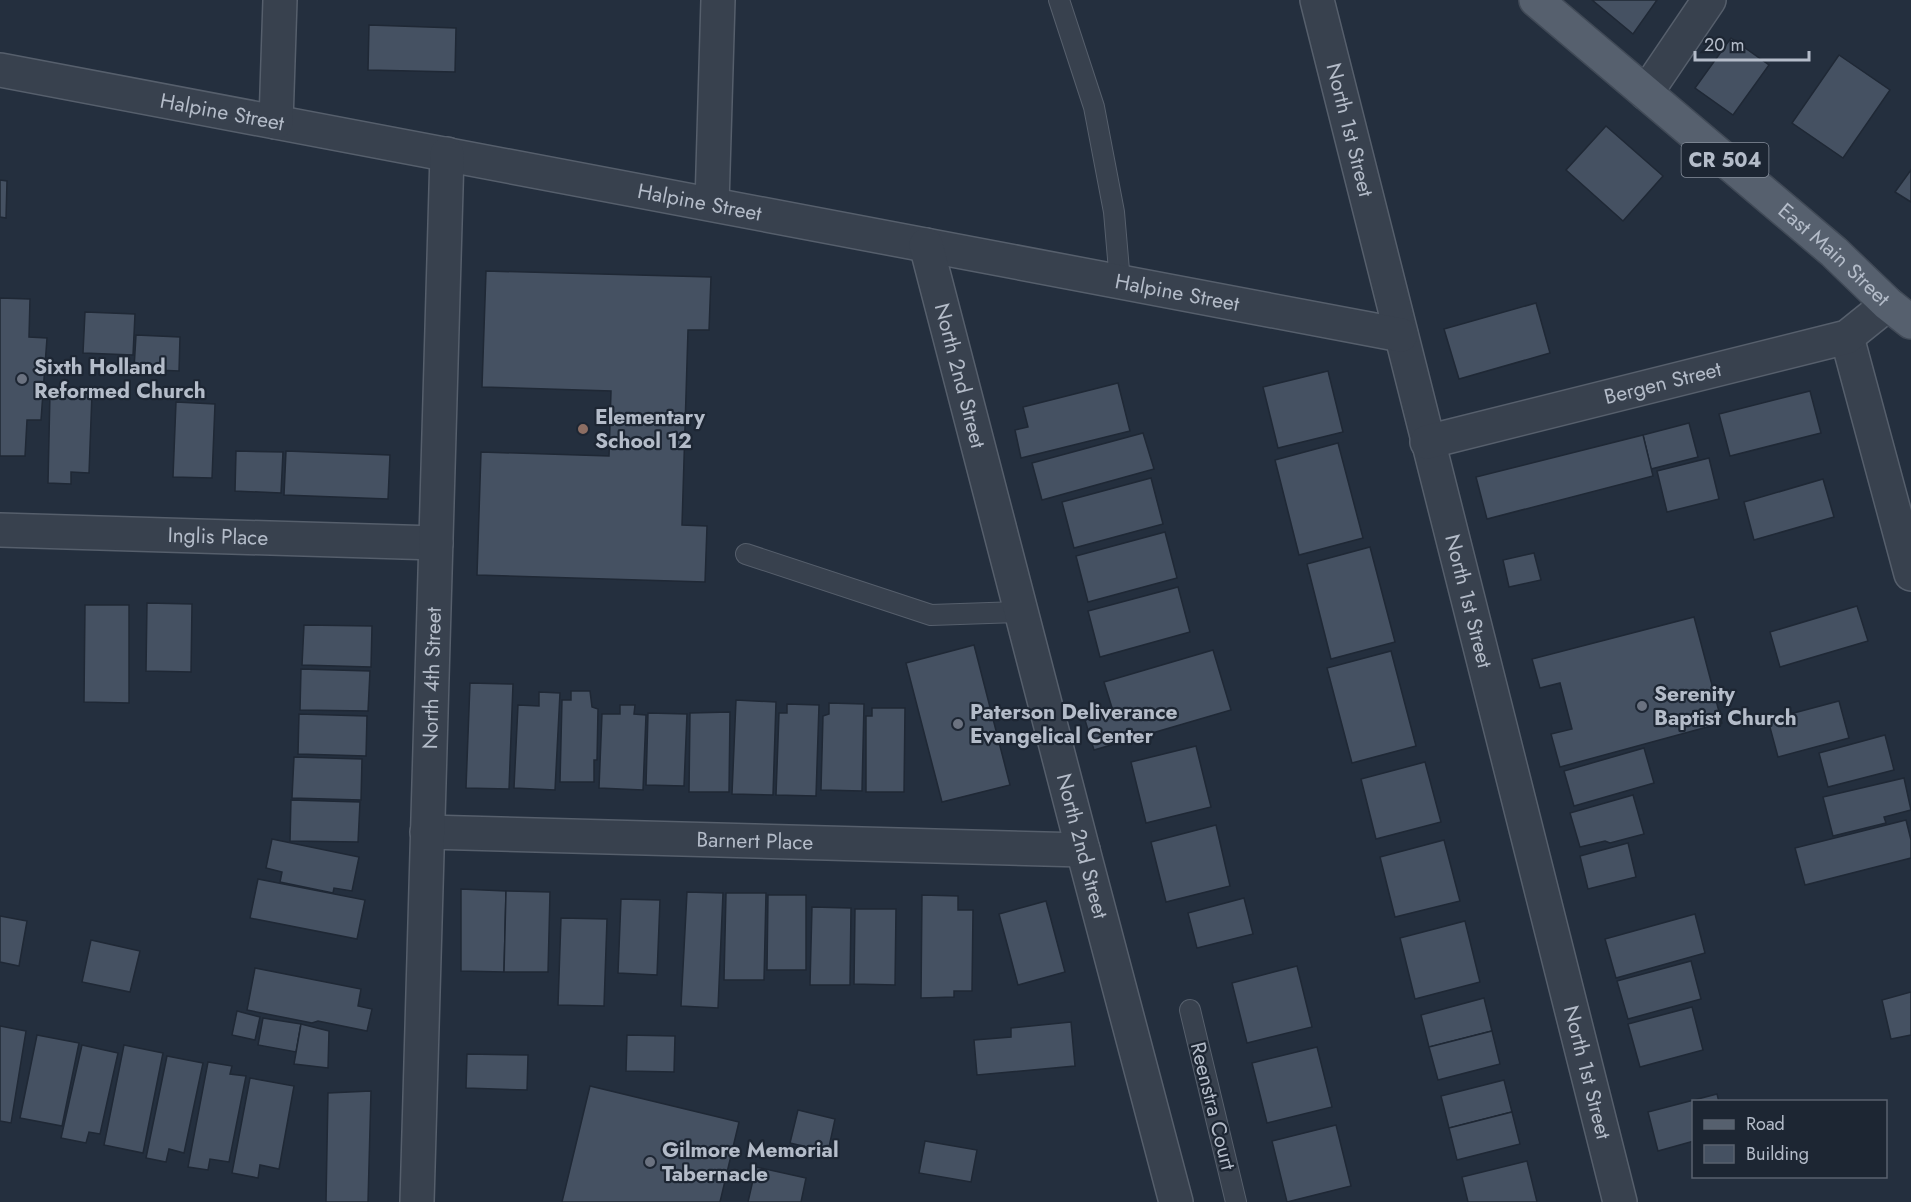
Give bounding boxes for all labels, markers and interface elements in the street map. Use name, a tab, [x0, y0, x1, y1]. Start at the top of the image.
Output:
scale bar	[1695, 24, 1809, 62]
text: 20 m	[1704, 32, 1744, 58]
street label: North 1st Street	[1318, 60, 1381, 200]
street label: Halpine Street	[157, 86, 287, 138]
road number: CR 504	[1682, 143, 1768, 177]
street label: Halpine Street	[635, 176, 764, 229]
street label: East Main Street	[1772, 196, 1897, 313]
street label: Halpine Street	[1113, 266, 1242, 319]
street label: North 2nd Street	[927, 300, 993, 451]
place label: Sixth Holland Reformed Church	[34, 352, 206, 406]
street label: Bergen Street	[1601, 354, 1724, 412]
marker: Sixth Holland Reformed Church	[15, 372, 29, 386]
place label: Elementary School 12	[595, 402, 706, 456]
marker: Elementary School 12	[576, 422, 590, 436]
street label: Inglis Place	[167, 520, 269, 553]
street label: North 1st Street	[1437, 531, 1500, 671]
street label: North 4th Street	[415, 607, 449, 750]
place label: Serenity Baptist Church	[1654, 679, 1797, 733]
place label: Paterson Deliverance Evangelical Center	[970, 697, 1178, 751]
marker: Serenity Baptist Church	[1635, 699, 1649, 713]
marker: Paterson Deliverance Evangelical Center	[951, 717, 965, 731]
street label: North 2nd Street	[1049, 770, 1115, 922]
street label: Barnert Place	[696, 824, 814, 858]
street label: North 1st Street	[1556, 1002, 1619, 1142]
street label: Reenstra Court	[1183, 1039, 1243, 1173]
legend	[1692, 1100, 1887, 1178]
text: Road	[1746, 1111, 1785, 1137]
place label: Gilmore Memorial Tabernacle	[662, 1135, 839, 1189]
text: Building	[1746, 1141, 1809, 1167]
marker: Gilmore Memorial Tabernacle	[643, 1155, 657, 1169]

